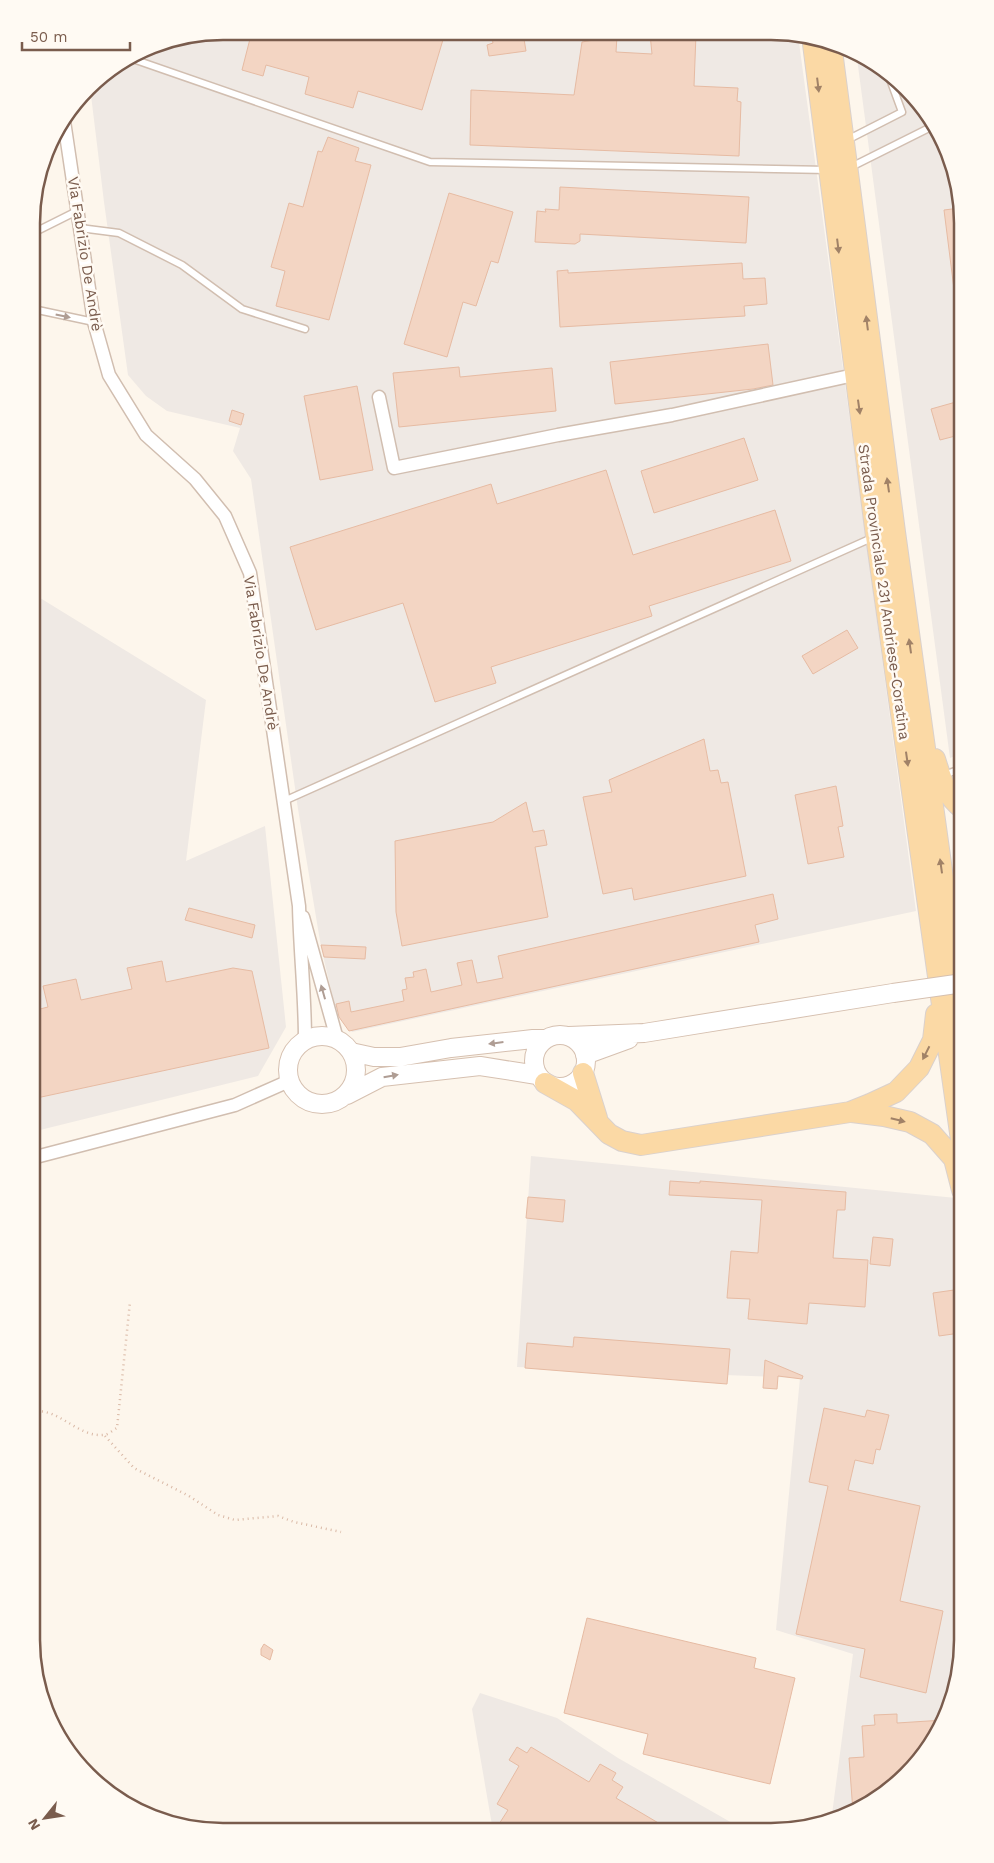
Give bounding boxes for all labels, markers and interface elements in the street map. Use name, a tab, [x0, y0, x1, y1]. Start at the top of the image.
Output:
scale bar	[22, 20, 130, 52]
text: 50 m	[30, 28, 67, 46]
one-way arrow	[814, 77, 822, 93]
street label: Via Fabrizio De Andrè	[64, 175, 106, 333]
one-way arrow	[834, 238, 842, 254]
one-way arrow	[56, 312, 71, 320]
one-way arrow	[863, 315, 871, 331]
one-way arrow	[855, 399, 863, 415]
street label: Strada Provinciale 231 Andriese-Coratina	[854, 443, 914, 741]
one-way arrow	[884, 476, 892, 492]
street label: Via Fabrizio De Andrè	[240, 574, 282, 732]
one-way arrow	[906, 637, 914, 653]
one-way arrow	[903, 751, 911, 767]
one-way arrow	[937, 858, 945, 874]
one-way arrow	[319, 985, 327, 1000]
one-way arrow	[488, 1039, 504, 1047]
one-way arrow	[922, 1046, 930, 1061]
one-way arrow	[384, 1071, 400, 1079]
one-way arrow	[891, 1116, 906, 1124]
north arrow	[20, 1793, 70, 1843]
text: N	[24, 1816, 43, 1833]

